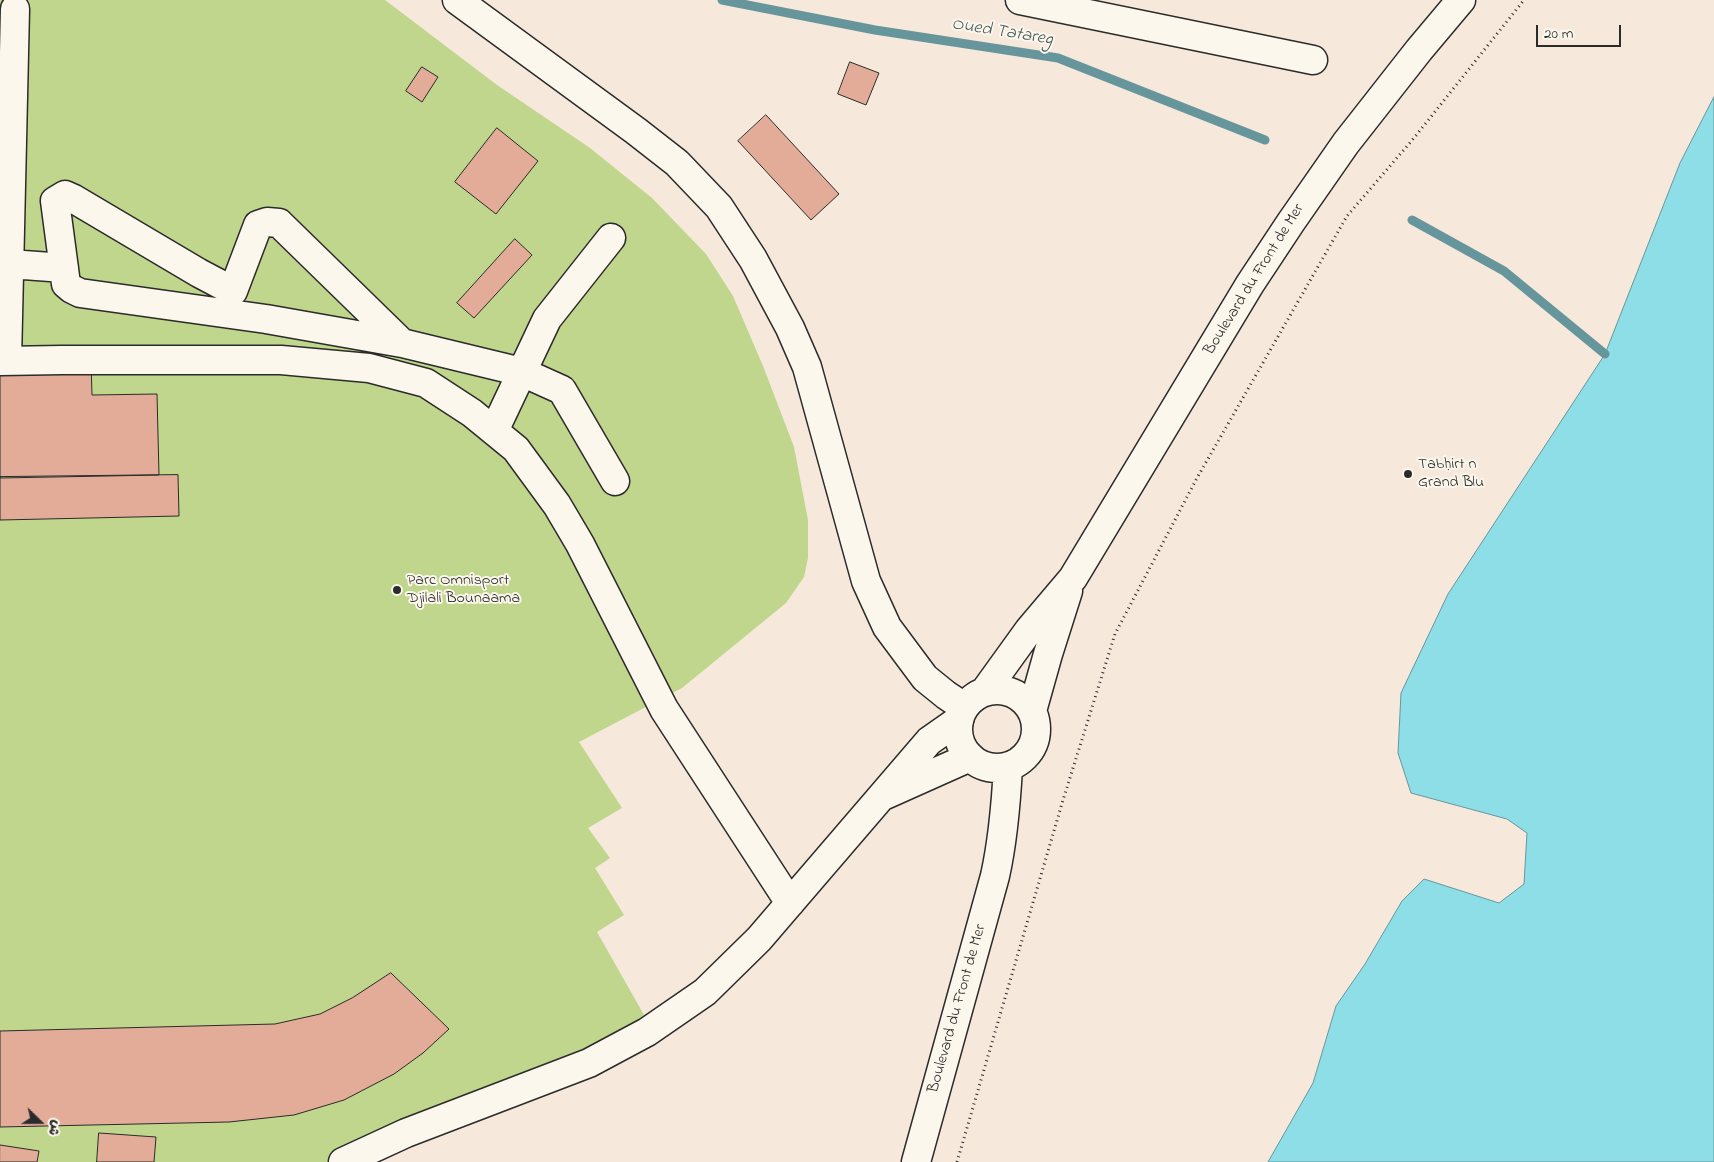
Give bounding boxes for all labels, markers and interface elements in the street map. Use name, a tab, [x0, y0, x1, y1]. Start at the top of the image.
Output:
water label: Oued Tatareg	[950, 14, 1054, 52]
scale bar	[1539, 15, 1624, 47]
text: 20 m	[1544, 23, 1573, 45]
street label: Boulevard du Front de Mer	[1201, 201, 1309, 359]
place label: Tabḥirt n Grand Blu	[1418, 455, 1484, 493]
marker: Tabḥirt n Grand Blu	[1402, 468, 1414, 480]
place label: Parc Omnisport Djilali Bounaama	[407, 571, 520, 609]
marker: Parc Omnisport Djilali Bounaama	[391, 584, 403, 596]
street label: Boulevard du Front de Mer	[925, 922, 991, 1096]
north arrow	[15, 1097, 65, 1147]
text: ش	[42, 1117, 67, 1139]

